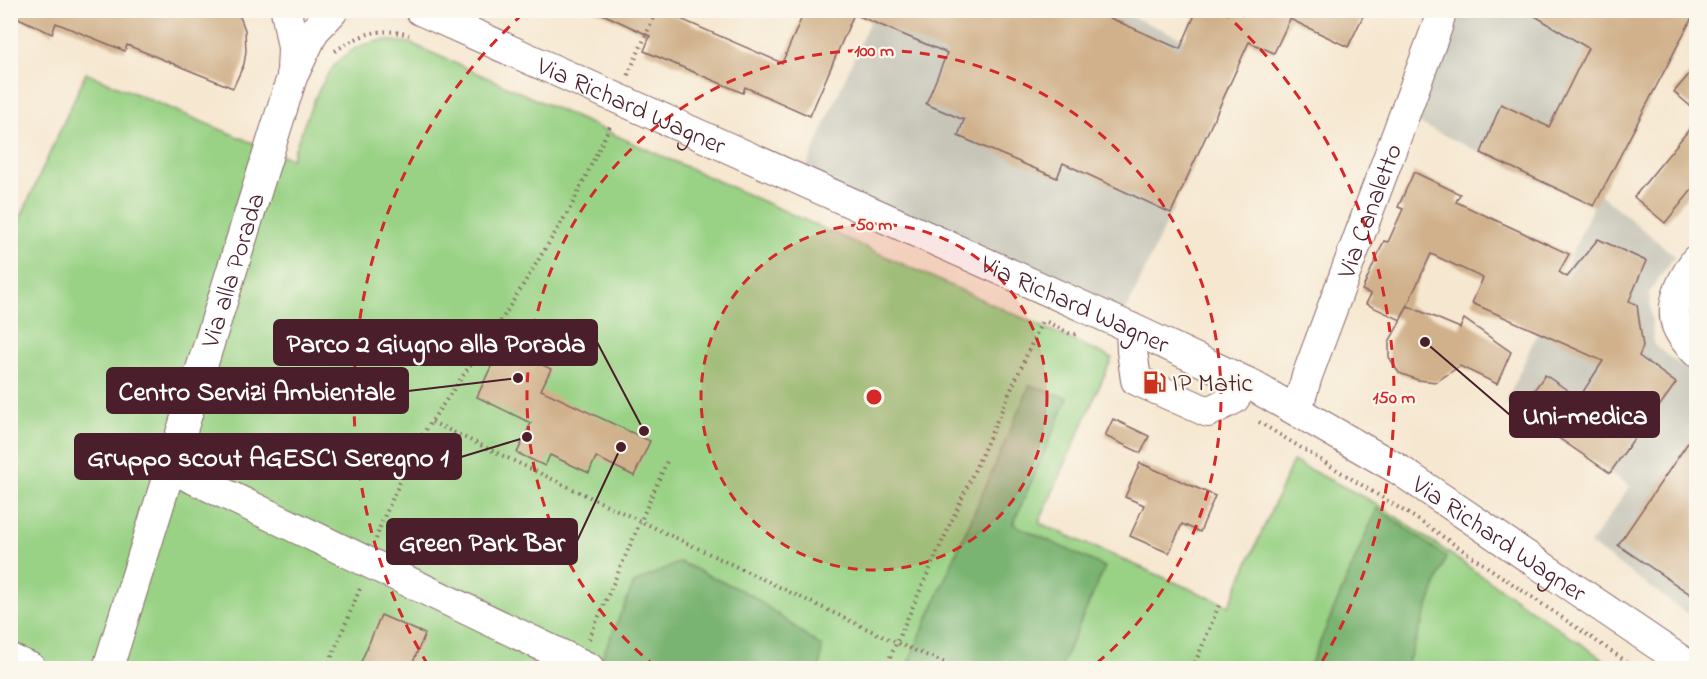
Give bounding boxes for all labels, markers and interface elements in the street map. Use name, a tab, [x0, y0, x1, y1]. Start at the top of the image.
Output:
text: 100 m	[854, 39, 894, 65]
street label: Via Richard Wagner	[529, 48, 732, 167]
street label: Via Canaletto	[1329, 139, 1414, 285]
street label: Via alla Porada	[193, 189, 277, 354]
text: 50 m	[856, 213, 892, 239]
street label: Via Richard Wagner	[973, 247, 1176, 366]
callout: Parco 2 Giugno alla Porada	[274, 320, 597, 365]
text: Parco 2 Giugno alla Porada	[286, 326, 586, 366]
place label: IP Matic	[1172, 366, 1253, 404]
callout: Centro Servizi Ambientale	[107, 368, 408, 413]
fuel station icon: IP Matic	[1141, 369, 1167, 395]
text: Centro Servizi Ambientale	[119, 374, 396, 413]
text: 150 m	[1373, 386, 1415, 412]
centre of rings	[864, 387, 884, 407]
callout: Uni-medica	[1510, 392, 1659, 437]
text: Uni-medica	[1522, 398, 1648, 437]
callout: Gruppo scout AGESCI Seregno 1	[75, 434, 461, 479]
text: Gruppo scout AGESCI Seregno 1	[87, 440, 449, 480]
street label: Via Richard Wagner	[1402, 467, 1594, 614]
callout: Green Park Bar	[387, 519, 577, 564]
text: Green Park Bar	[399, 525, 566, 564]

